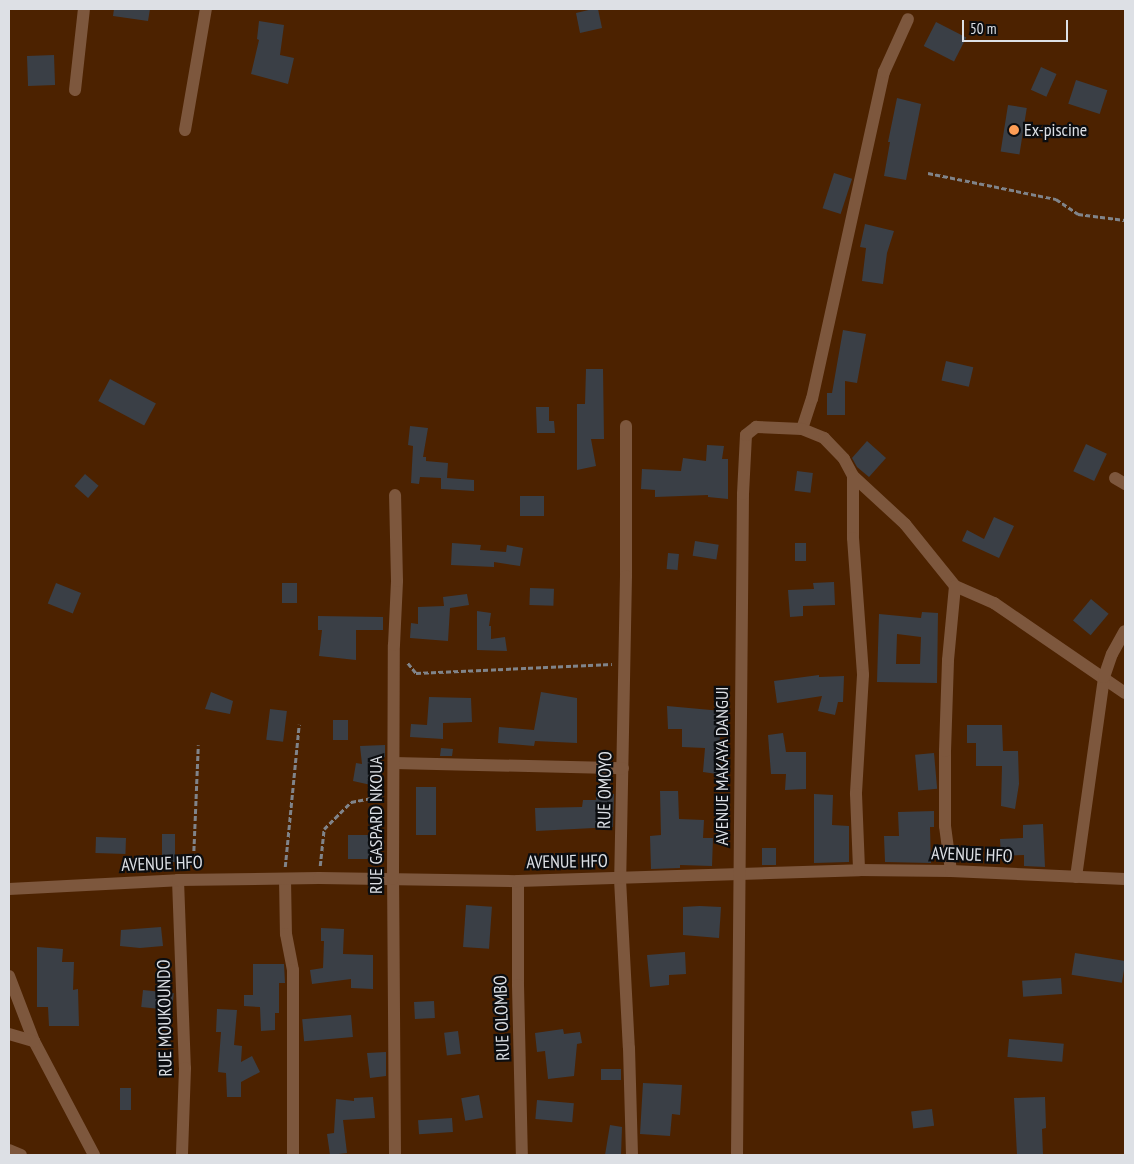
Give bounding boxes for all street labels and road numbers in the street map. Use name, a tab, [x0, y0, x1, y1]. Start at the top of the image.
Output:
street label: AVENUE MAKAYA DANGUI	[711, 686, 733, 846]
street label: RUE OMOYO	[594, 751, 616, 829]
street label: RUE GASPARD NKOUA	[365, 756, 387, 894]
street label: AVENUE HFO	[931, 843, 1013, 867]
street label: AVENUE HFO	[526, 850, 608, 874]
street label: AVENUE HFO	[121, 852, 203, 876]
street label: RUE MOUKOUNDO	[153, 959, 177, 1077]
street label: RUE OLOMBO	[490, 975, 514, 1061]

